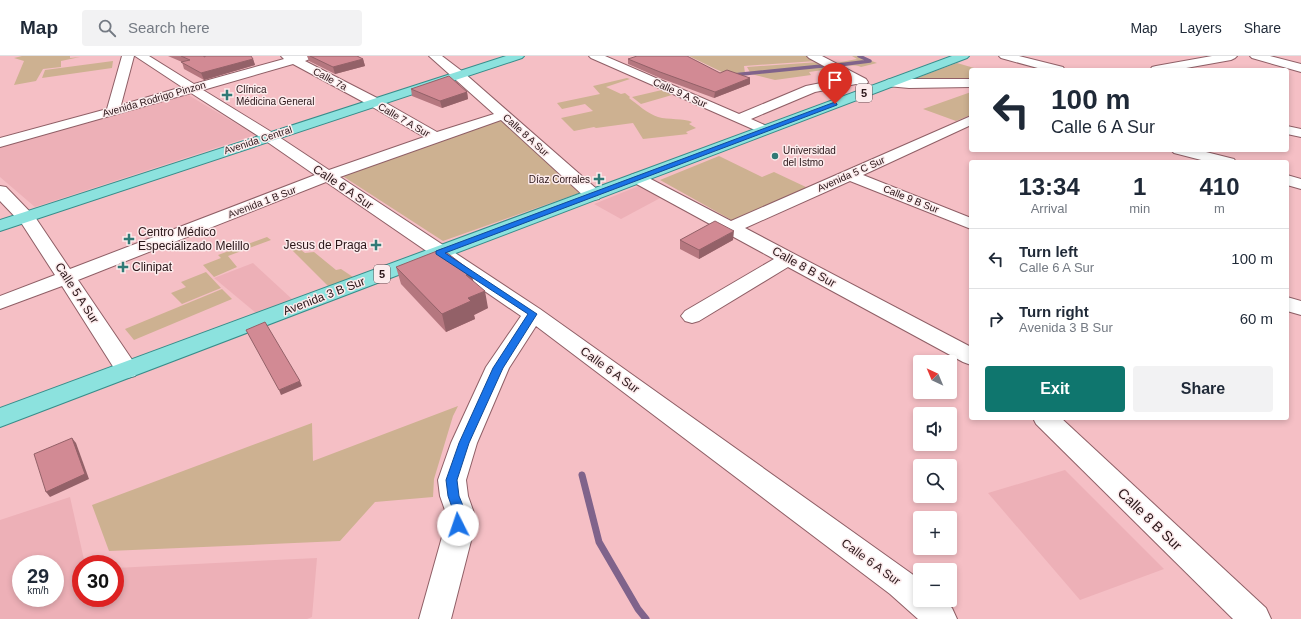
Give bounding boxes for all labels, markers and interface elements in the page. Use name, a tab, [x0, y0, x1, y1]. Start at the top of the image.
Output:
search box	[82, 10, 362, 46]
text: Map	[20, 17, 58, 38]
icon: search	[96, 17, 118, 39]
text: Search here	[128, 19, 210, 36]
text: Map	[1130, 20, 1158, 36]
text: Layers	[1180, 20, 1222, 36]
text: Share	[1244, 20, 1281, 36]
pin	[818, 63, 852, 104]
street label: Calle 7a	[311, 66, 349, 93]
icon: arrive	[824, 69, 846, 91]
street label: Calle 9 A Sur	[651, 76, 709, 110]
street label: Avenida Rodrigo Pinzon	[101, 79, 207, 119]
place label: Clínica Médicina General	[236, 84, 314, 107]
road number: 5	[856, 84, 872, 102]
icon: left	[985, 84, 1037, 136]
text: 100 m	[1051, 84, 1130, 115]
marker: Clínica Médicina General	[221, 89, 233, 101]
street label: Calle 7 A Sur	[376, 101, 432, 140]
street label: Calle 8 A Sur	[501, 112, 552, 159]
text: Calle 6 A Sur	[1051, 117, 1155, 137]
street label: Avenida Central	[223, 124, 293, 156]
place label: Universidad del Istmo	[783, 145, 836, 168]
marker: Universidad del Istmo	[770, 151, 780, 161]
street label: Avenida 5 C Sur	[816, 154, 887, 194]
street label: Calle 6 A Sur	[310, 162, 376, 212]
marker: Díaz Corrales	[593, 173, 605, 185]
text: 13:34	[1018, 173, 1080, 200]
text: 1	[1133, 173, 1146, 200]
text: 410	[1200, 173, 1240, 200]
place label: Díaz Corrales	[529, 174, 590, 185]
street label: Calle 9 B Sur	[882, 183, 941, 215]
street label: Avenida 1 B Sur	[226, 184, 298, 220]
text: Arrival	[1031, 201, 1068, 216]
text: min	[1129, 201, 1150, 216]
text: m	[1214, 201, 1225, 216]
place label: Centro Médico Especializado Melillo	[138, 225, 250, 253]
marker: Centro Médico Especializado Melillo	[123, 233, 135, 245]
place label: Jesus de Praga	[284, 238, 367, 252]
marker: Jesus de Praga	[370, 239, 382, 251]
text: Turn left	[1019, 243, 1078, 260]
street label: Calle 8 B Sur	[770, 244, 838, 290]
icon: left	[985, 248, 1007, 270]
text: 100 m	[1231, 250, 1273, 267]
street label: Calle 5 A Sur	[52, 260, 102, 326]
place label: Clinipat	[132, 260, 173, 274]
text: Calle 6 A Sur	[1019, 260, 1094, 275]
marker: Clinipat	[117, 261, 129, 273]
road number: 5	[374, 265, 390, 283]
street label: Avenida 3 B Sur	[281, 274, 367, 318]
text: Turn right	[1019, 303, 1089, 320]
icon: right	[985, 308, 1007, 330]
text: 60 m	[1240, 310, 1273, 327]
text: Avenida 3 B Sur	[1019, 320, 1113, 335]
street label: Calle 6 A Sur	[578, 344, 642, 396]
north arrow	[913, 355, 957, 399]
map controls	[913, 355, 957, 607]
button: Exit	[985, 366, 1125, 412]
button: Share	[1133, 366, 1273, 412]
button: sound	[913, 407, 957, 451]
button: search	[913, 459, 957, 503]
street label: Calle 8 B Sur	[1115, 485, 1185, 554]
position arrow	[437, 504, 479, 546]
button: +	[913, 511, 957, 555]
street label: Calle 6 A Sur	[839, 536, 903, 588]
speed limit sign: 30	[72, 555, 124, 607]
button: −	[913, 563, 957, 607]
text: 29	[27, 565, 49, 587]
text: km/h	[27, 585, 49, 596]

